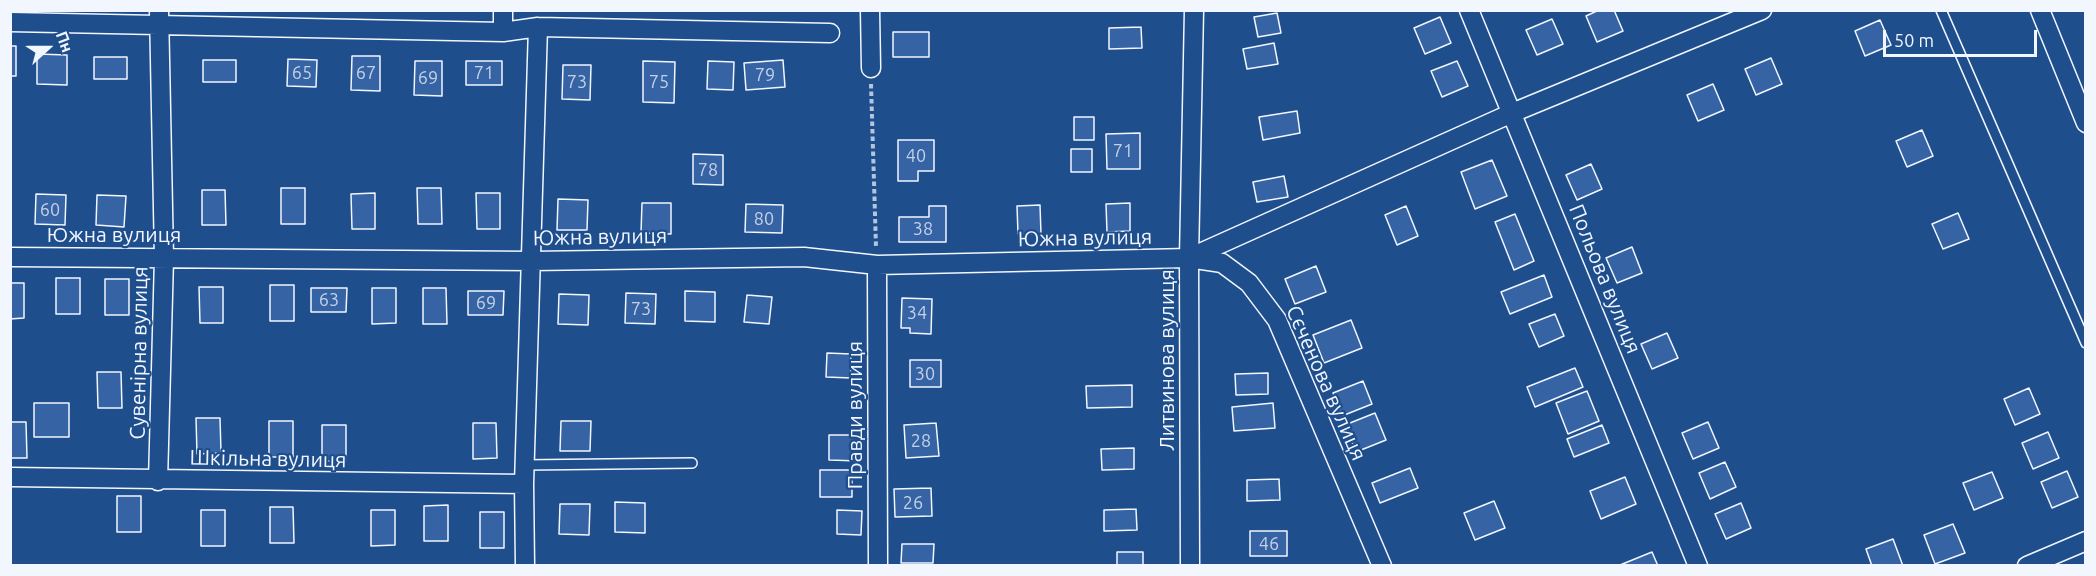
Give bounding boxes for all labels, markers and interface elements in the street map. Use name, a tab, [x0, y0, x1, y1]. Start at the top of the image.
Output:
north arrow	[18, 18, 78, 78]
scale bar	[1886, 18, 2040, 56]
text: Пн	[53, 29, 77, 55]
text: 50 m	[1894, 30, 1934, 50]
house number: 65	[292, 62, 312, 84]
house number: 67	[356, 62, 376, 84]
house number: 71	[474, 62, 494, 84]
house number: 79	[755, 64, 775, 86]
house number: 69	[418, 67, 438, 89]
house number: 73	[567, 71, 587, 93]
house number: 75	[649, 71, 669, 93]
house number: 71	[1113, 140, 1133, 162]
house number: 40	[906, 145, 926, 167]
house number: 78	[698, 159, 718, 181]
house number: 60	[40, 199, 60, 221]
street label: Польова вулиця	[1564, 201, 1646, 357]
house number: 80	[754, 208, 774, 230]
house number: 38	[913, 218, 933, 240]
street label: Южна вулиця	[47, 222, 181, 248]
street label: Южна вулиця	[533, 223, 667, 251]
street label: Южна вулиця	[1018, 224, 1152, 252]
street label: Сувенірна вулиця	[125, 266, 153, 440]
street label: Литвинова вулиця	[1154, 269, 1180, 451]
house number: 63	[319, 289, 339, 311]
house number: 69	[476, 292, 496, 314]
house number: 73	[631, 298, 651, 320]
house number: 34	[907, 302, 927, 324]
street label: Сєченова вулиця	[1281, 302, 1371, 464]
street label: Правди вулиця	[842, 341, 868, 489]
house number: 30	[915, 363, 935, 385]
house number: 28	[911, 430, 931, 452]
street label: Шкільна вулиця	[189, 445, 347, 473]
house number: 26	[903, 492, 923, 514]
house number: 46	[1259, 533, 1279, 555]

